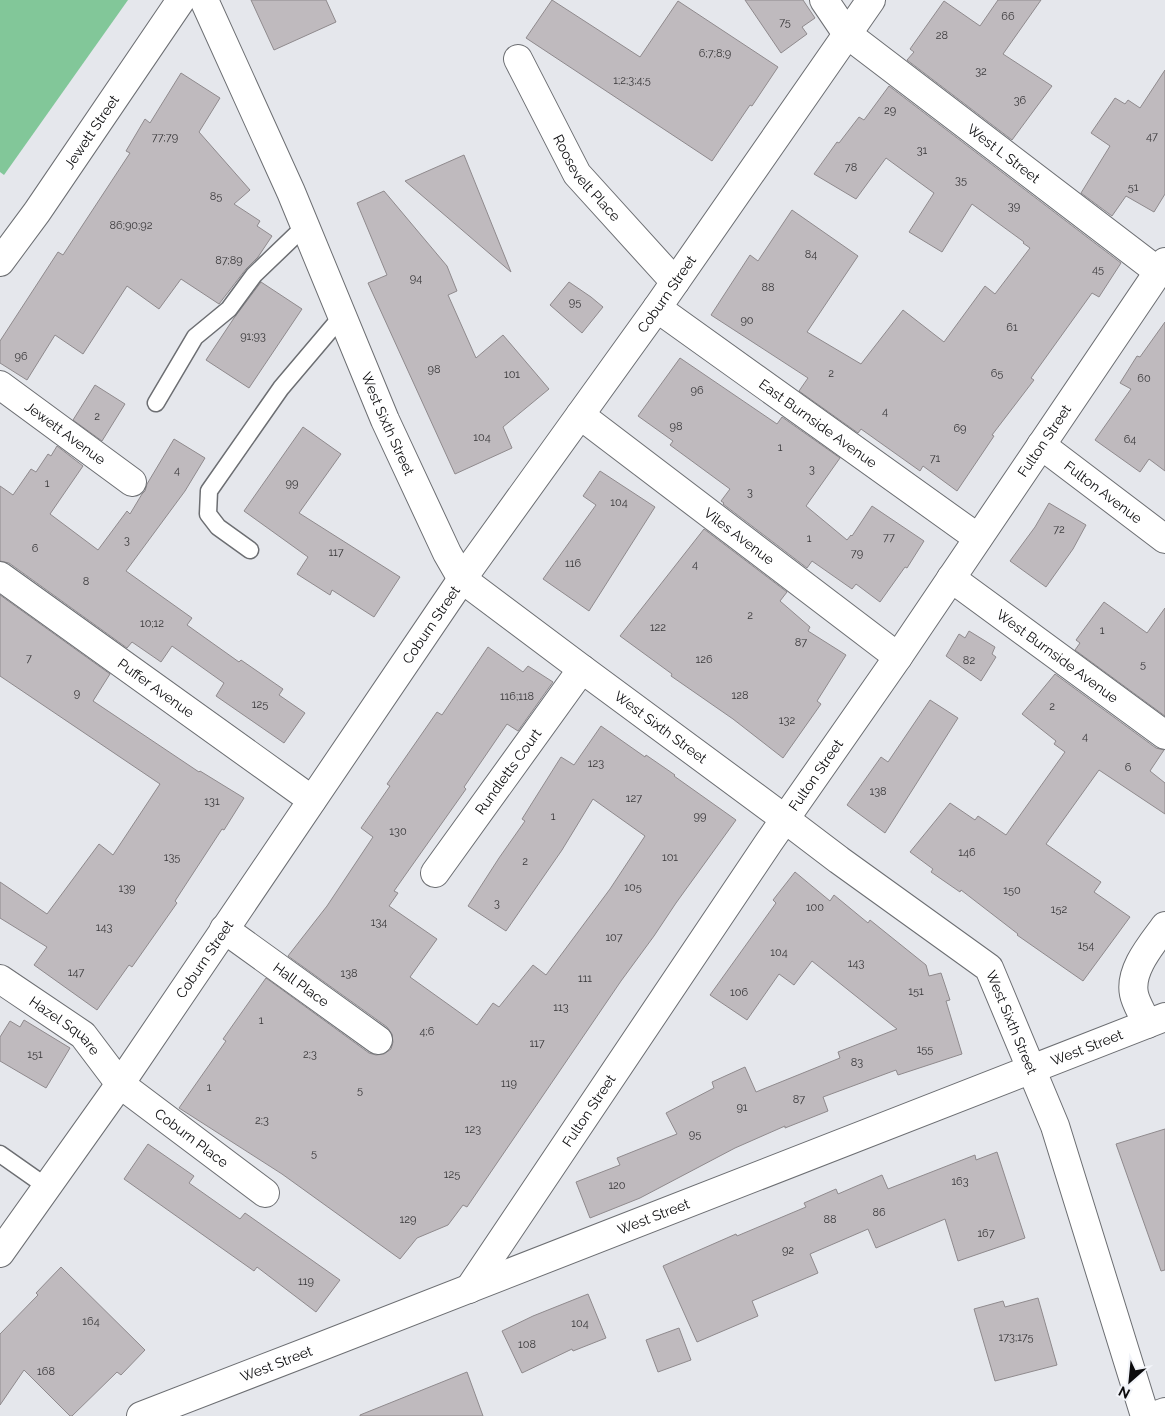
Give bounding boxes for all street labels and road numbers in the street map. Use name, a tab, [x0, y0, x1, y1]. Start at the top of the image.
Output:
street label: Jewett Street	[61, 92, 122, 172]
street label: West L Street	[964, 121, 1043, 186]
street label: Roosevelt Place	[550, 132, 624, 224]
street label: Coburn Street	[634, 252, 699, 336]
street label: West Sixth Street	[358, 370, 418, 478]
street label: East Burnside Avenue	[756, 376, 880, 471]
street label: Jewett Avenue	[22, 398, 109, 468]
street label: Fulton Street	[1014, 401, 1074, 480]
street label: Fulton Avenue	[1061, 458, 1145, 527]
street label: Viles Avenue	[701, 504, 777, 568]
street label: Coburn Street	[399, 583, 463, 667]
street label: West Burnside Avenue	[994, 606, 1121, 706]
street label: Puffer Avenue	[115, 655, 197, 721]
street label: West Sixth Street	[611, 688, 710, 767]
street label: Rundletts Court	[472, 725, 545, 818]
street label: Fulton Street	[785, 736, 846, 814]
street label: Coburn Street	[173, 917, 237, 1001]
street label: Hall Place	[270, 959, 332, 1010]
street label: West Sixth Street	[983, 968, 1041, 1077]
street label: Hazel Square	[26, 993, 103, 1058]
street label: West Street	[1049, 1026, 1125, 1069]
street label: Fulton Street	[559, 1071, 619, 1150]
street label: Coburn Place	[152, 1105, 231, 1170]
street label: West Street	[615, 1195, 692, 1238]
street label: West Street	[238, 1343, 315, 1385]

